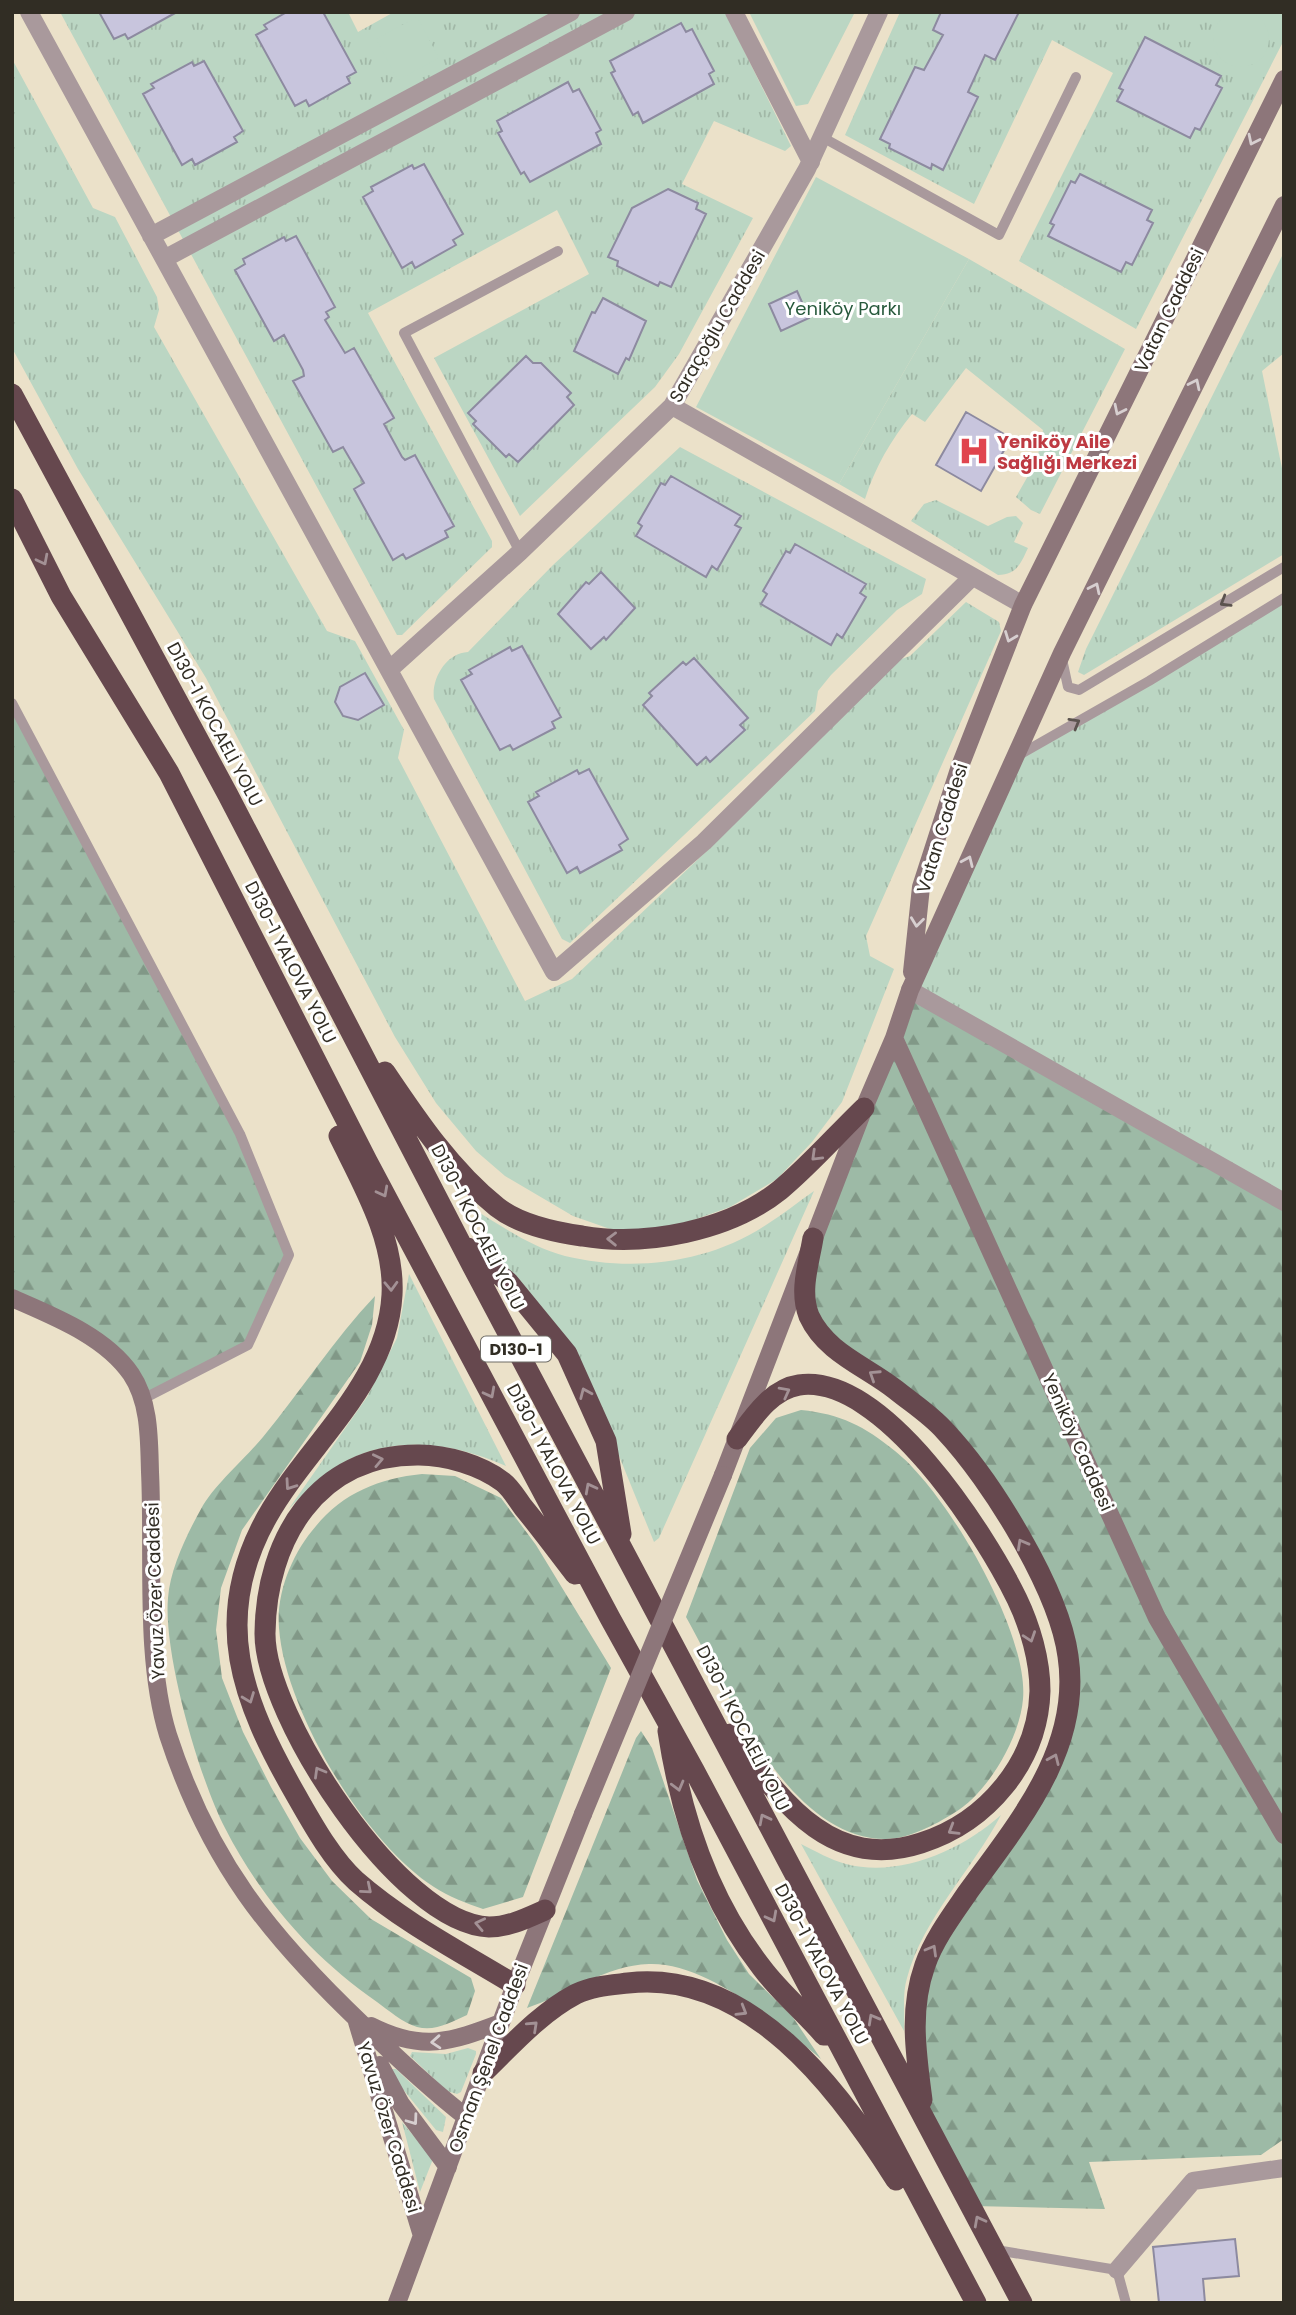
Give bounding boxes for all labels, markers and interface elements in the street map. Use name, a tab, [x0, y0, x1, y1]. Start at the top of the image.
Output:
one-way arrow	[1248, 133, 1262, 145]
street label: Vatan Caddesi	[1128, 244, 1210, 376]
street label: Saraçoğlu Caddesi	[663, 245, 771, 407]
park label: Yeniköy Parkı	[785, 296, 901, 321]
one-way arrow	[1187, 379, 1201, 391]
one-way arrow	[1114, 403, 1128, 415]
place label: Yeniköy Aile Sağlığı Merkezi	[997, 429, 1137, 475]
hospital icon: Yeniköy Aile Sağlığı Merkezi	[957, 434, 991, 468]
one-way arrow	[35, 553, 49, 565]
one-way arrow	[1086, 583, 1100, 595]
one-way arrow	[1220, 594, 1233, 607]
one-way arrow	[1005, 630, 1019, 642]
street label: D130-1 KOCAELİ YOLU	[161, 637, 269, 811]
one-way arrow	[1067, 718, 1080, 731]
street label: Vatan Caddesi	[910, 760, 974, 896]
one-way arrow	[960, 856, 974, 868]
street label: D130-1 YALOVA YOLU	[239, 877, 343, 1047]
one-way arrow	[910, 916, 925, 928]
street label: D130-1 KOCAELİ YOLU	[425, 1140, 531, 1314]
one-way arrow	[811, 1148, 824, 1161]
one-way arrow	[375, 1184, 389, 1197]
one-way arrow	[606, 1232, 617, 1247]
one-way arrow	[383, 1281, 398, 1292]
road number: D130-1	[481, 1336, 551, 1362]
street label: Yeniköy Caddesi	[1036, 1369, 1120, 1515]
one-way arrow	[869, 1371, 882, 1383]
street label: D130-1 YALOVA YOLU	[501, 1379, 607, 1549]
one-way arrow	[482, 1385, 495, 1398]
one-way arrow	[777, 1387, 790, 1401]
one-way arrow	[579, 1388, 593, 1400]
one-way arrow	[372, 1454, 384, 1468]
one-way arrow	[286, 1477, 298, 1490]
one-way arrow	[585, 1483, 598, 1495]
street label: Yavuz Özer Caddesi	[139, 1502, 171, 1680]
one-way arrow	[1017, 1538, 1030, 1551]
one-way arrow	[1022, 1630, 1036, 1642]
street label: D130-1 KOCAELİ YOLU	[690, 1641, 796, 1815]
one-way arrow	[240, 1691, 254, 1703]
one-way arrow	[1046, 1754, 1060, 1766]
one-way arrow	[314, 1766, 327, 1779]
one-way arrow	[670, 1780, 684, 1792]
one-way arrow	[759, 1814, 773, 1827]
one-way arrow	[947, 1822, 960, 1835]
street label: D130-1 YALOVA YOLU	[769, 1879, 875, 2049]
one-way arrow	[359, 1881, 372, 1894]
one-way arrow	[763, 1909, 777, 1922]
one-way arrow	[474, 1917, 486, 1932]
one-way arrow	[924, 1945, 937, 1958]
street label: Osman Şenel Caddesi	[442, 1960, 534, 2156]
one-way arrow	[735, 2003, 748, 2016]
one-way arrow	[868, 2014, 881, 2027]
one-way arrow	[525, 2022, 538, 2034]
one-way arrow	[430, 2034, 441, 2049]
street label: Yavuz Özer Caddesi	[351, 2038, 427, 2216]
one-way arrow	[405, 2112, 418, 2125]
one-way arrow	[974, 2215, 988, 2228]

